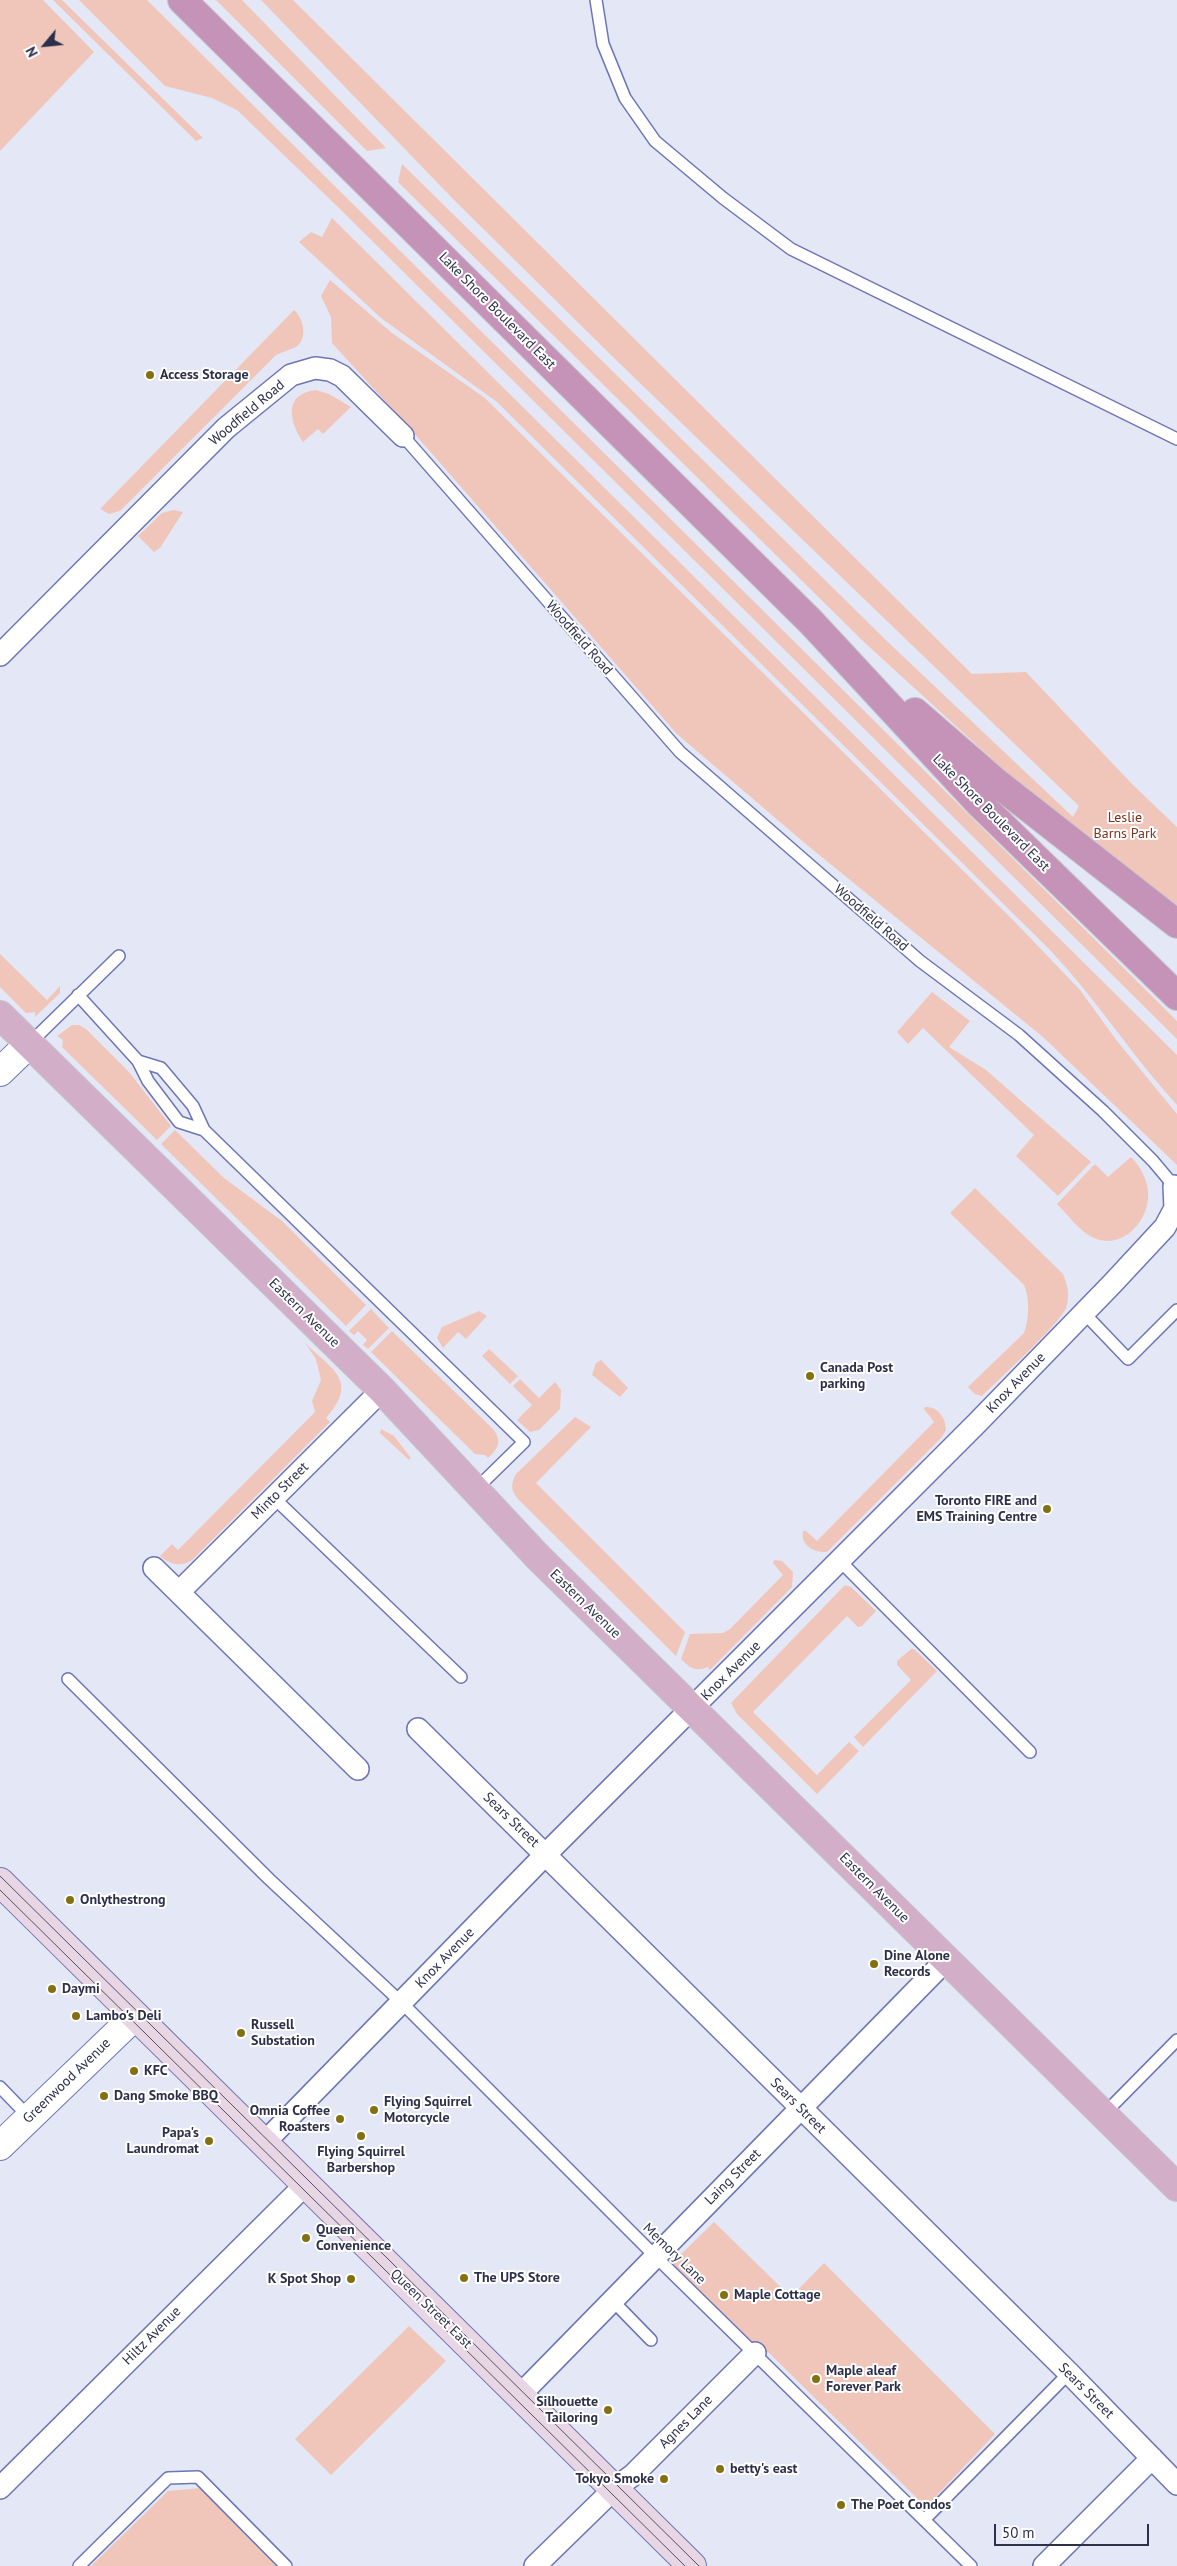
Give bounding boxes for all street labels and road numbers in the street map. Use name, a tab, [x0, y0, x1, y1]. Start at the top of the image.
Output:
street label: Lake Shore Boulevard East	[435, 249, 559, 373]
street label: Woodfield Road	[206, 377, 288, 449]
street label: Woodfield Road	[542, 597, 616, 679]
street label: Lake Shore Boulevard East	[929, 751, 1053, 875]
street label: Woodfield Road	[830, 881, 912, 955]
street label: Eastern Avenue	[265, 1275, 343, 1351]
street label: Knox Avenue	[983, 1349, 1049, 1417]
street label: Minto Street	[248, 1459, 312, 1523]
street label: Eastern Avenue	[546, 1566, 624, 1642]
street label: Knox Avenue	[698, 1638, 764, 1704]
street label: Sears Street	[479, 1789, 543, 1851]
street label: Eastern Avenue	[836, 1850, 912, 1926]
street label: Knox Avenue	[412, 1924, 478, 1992]
street label: Greenwood Avenue	[20, 2035, 114, 2127]
street label: Sears Street	[767, 2075, 829, 2137]
street label: Laing Street	[701, 2145, 765, 2209]
street label: Memory Lane	[639, 2220, 709, 2288]
street label: Queen Street East	[387, 2266, 475, 2352]
street label: Hiltz Avenue	[119, 2303, 185, 2369]
street label: Sears Street	[1055, 2360, 1117, 2422]
street label: Agnes Lane	[656, 2392, 716, 2452]

